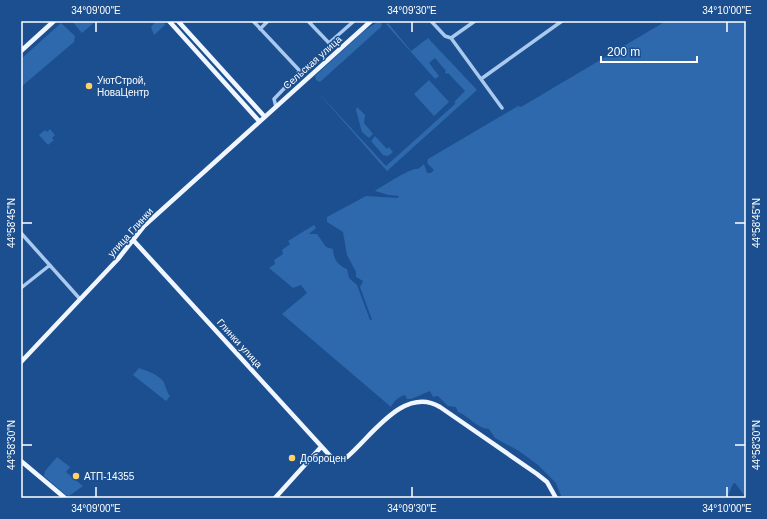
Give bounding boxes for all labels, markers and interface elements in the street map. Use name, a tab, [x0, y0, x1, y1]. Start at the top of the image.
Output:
text: 34°09'00"E	[71, 5, 121, 16]
text: 34°09'30"E	[387, 5, 437, 16]
text: 34°10'00"E	[702, 5, 752, 16]
street label: Сельская улица	[281, 33, 344, 91]
scale bar	[601, 38, 697, 64]
text: 200 m	[607, 45, 640, 59]
place label: УютСтрой, НоваЦентр	[97, 75, 150, 98]
marker: УютСтрой, НоваЦентр	[84, 81, 94, 91]
text: 44°58'45"N	[6, 198, 17, 248]
text: 44°58'45"N	[751, 198, 762, 248]
street label: улица Глинки	[106, 206, 155, 259]
street label: Глинки улица	[215, 317, 265, 370]
text: 44°58'30"N	[6, 420, 17, 470]
text: 44°58'30"N	[751, 420, 762, 470]
marker: Доброцен	[287, 453, 297, 463]
place label: Доброцен	[300, 453, 346, 464]
marker: АТП-14355	[71, 471, 81, 481]
place label: АТП-14355	[84, 471, 135, 482]
text: 34°09'00"E	[71, 503, 121, 514]
text: 34°09'30"E	[387, 503, 437, 514]
text: 34°10'00"E	[702, 503, 752, 514]

